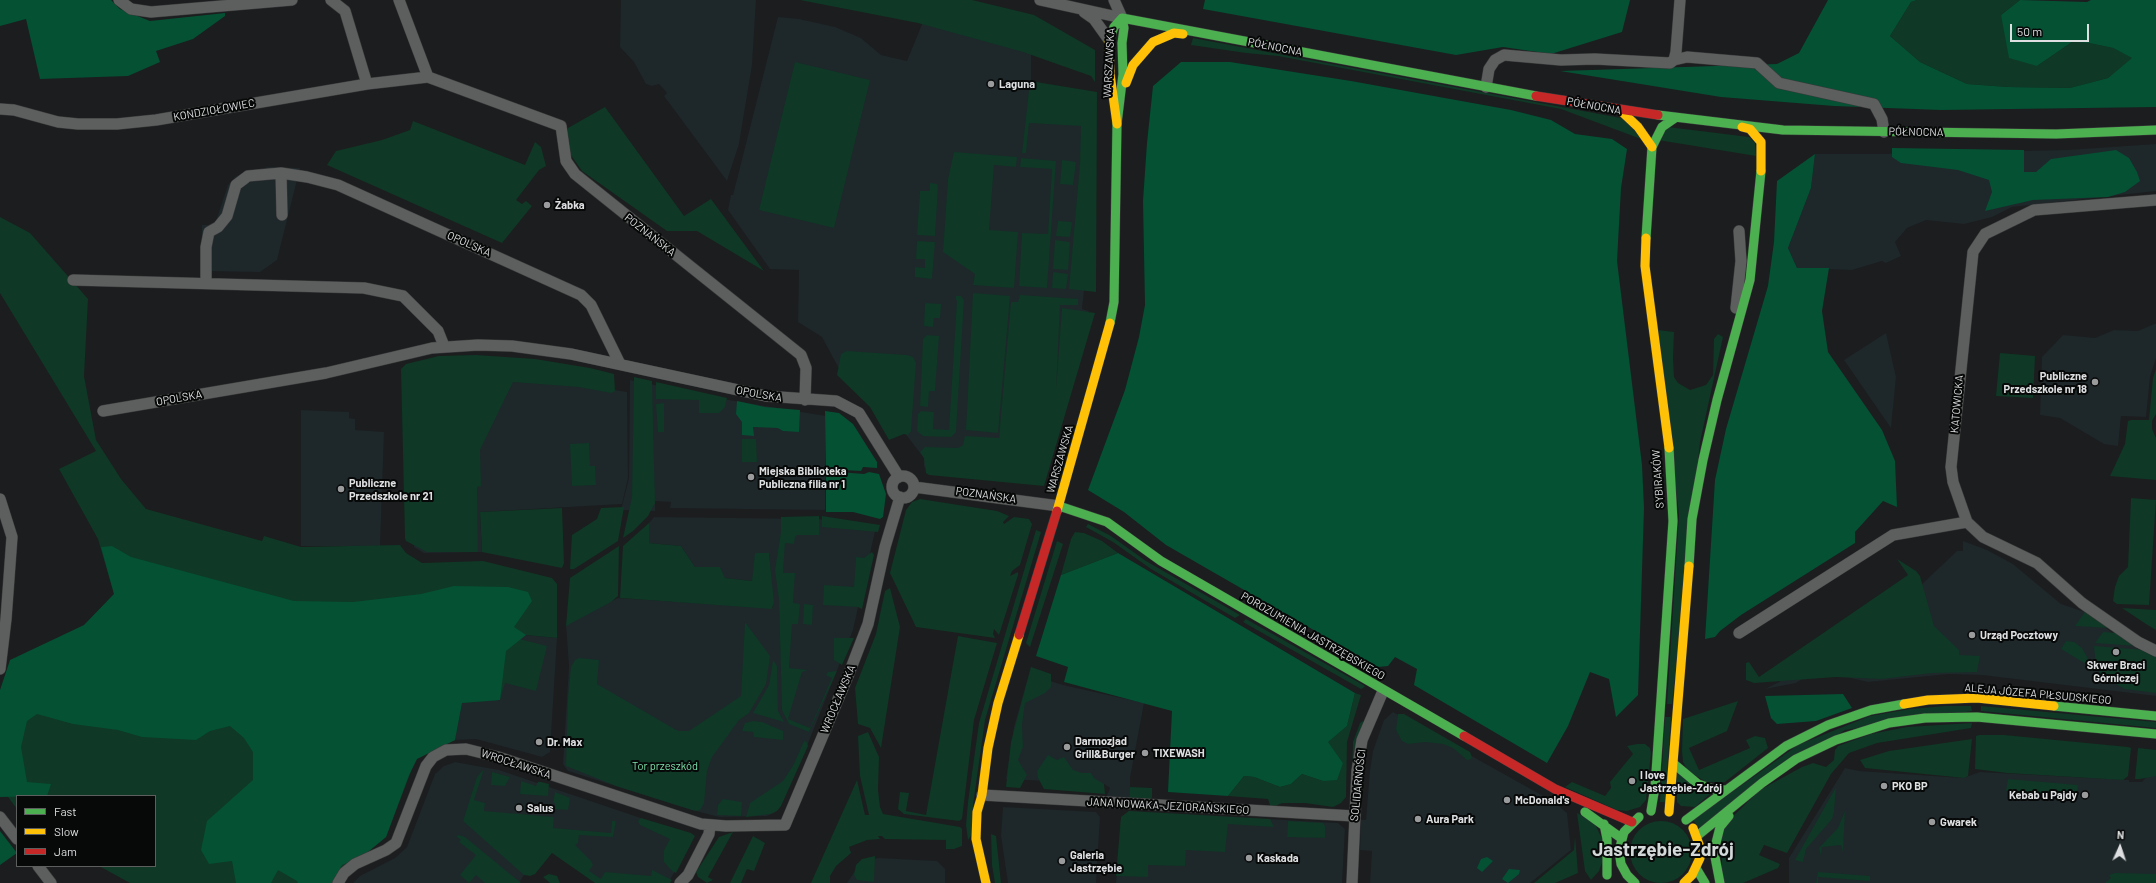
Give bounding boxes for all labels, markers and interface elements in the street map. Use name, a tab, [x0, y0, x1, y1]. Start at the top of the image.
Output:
scale bar	[2012, 16, 2091, 42]
text: 50 m	[2017, 24, 2042, 38]
street label: WARSZAWSKA	[1101, 28, 1117, 98]
street label: PÓŁNOCNA	[1247, 35, 1303, 59]
place label: Laguna	[999, 77, 1035, 91]
marker: Laguna	[986, 79, 996, 89]
street label: PÓŁNOCNA	[1566, 95, 1622, 117]
street label: KONDZIOŁOWIEC	[172, 96, 256, 124]
street label: PÓŁNOCNA	[1888, 125, 1944, 139]
place label: Żabka	[555, 198, 585, 212]
marker: Żabka	[542, 200, 552, 210]
street label: POZNAŃSKA	[622, 211, 678, 259]
street label: OPOLSKA	[445, 229, 493, 259]
place label: Publiczne Przedszkole nr 18	[2004, 369, 2087, 395]
street label: KATOWICKA	[1948, 374, 1966, 434]
marker: Publiczne Przedszkole nr 18	[2090, 377, 2100, 387]
street label: OPOLSKA	[735, 383, 783, 405]
street label: OPOLSKA	[155, 387, 203, 409]
street label: WARSZAWSKA	[1044, 423, 1076, 495]
street label: SYBIRAKÓW	[1649, 449, 1667, 509]
place label: Miejska Biblioteka Publiczna filia nr 1	[759, 464, 846, 490]
marker: Miejska Biblioteka Publiczna filia nr 1	[746, 472, 756, 482]
place label: Publiczne Przedszkole nr 21	[349, 476, 433, 502]
marker: Publiczne Przedszkole nr 21	[336, 484, 346, 494]
street label: POZNAŃSKA	[955, 484, 1017, 506]
street label: POROZUMIENIA JASTRZĘBSKIEGO	[1239, 589, 1387, 683]
place label: Urząd Pocztowy	[1980, 628, 2058, 642]
marker: Urząd Pocztowy	[1967, 630, 1977, 640]
marker: Skwer Braci Górniczej	[2111, 647, 2121, 657]
place label: Skwer Braci Górniczej	[2087, 658, 2145, 684]
street label: WROCŁAWSKA	[818, 663, 858, 735]
street label: ALEJA JÓZEFA PIŁSUDSKIEGO	[1964, 681, 2112, 707]
place label: Darmozjad Grill&Burger	[1075, 734, 1135, 760]
place label: Dr. Max	[547, 735, 582, 749]
marker: Dr. Max	[534, 737, 544, 747]
marker: Darmozjad Grill&Burger	[1062, 742, 1072, 752]
street label: WROCŁAWSKA	[479, 746, 553, 782]
place label: TIXEWASH	[1153, 746, 1205, 760]
marker: TIXEWASH	[1140, 748, 1150, 758]
street label: SOLIDARNOŚCI	[1348, 748, 1368, 822]
park label: Tor przeszkód	[632, 759, 698, 773]
place label: I love Jastrzębie-Zdrój	[1640, 768, 1722, 794]
marker: I love Jastrzębie-Zdrój	[1627, 776, 1637, 786]
place label: PKO BP	[1892, 779, 1928, 793]
marker: PKO BP	[1879, 781, 1889, 791]
place label: Kebab u Pajdy	[2009, 788, 2077, 802]
marker: Kebab u Pajdy	[2080, 790, 2090, 800]
place label: McDonald's	[1515, 793, 1570, 807]
legend	[16, 795, 156, 867]
street label: JANA NOWAKA-JEZIORAŃSKIEGO	[1086, 795, 1250, 817]
marker: McDonald's	[1502, 795, 1512, 805]
place label: Salus	[527, 801, 553, 815]
marker: Salus	[514, 803, 524, 813]
text: Fast	[54, 804, 77, 818]
place label: Aura Park	[1426, 812, 1474, 826]
marker: Aura Park	[1413, 814, 1423, 824]
place label: Gwarek	[1940, 815, 1977, 829]
marker: Gwarek	[1927, 817, 1937, 827]
text: Slow	[54, 824, 79, 838]
north arrow	[2100, 827, 2140, 867]
text: N	[2117, 828, 2125, 841]
district label: Jastrzębie-Zdrój	[1592, 839, 1734, 861]
text: Jam	[54, 844, 77, 858]
place label: Galeria Jastrzębie	[1070, 848, 1122, 874]
place label: Kaskada	[1257, 851, 1299, 865]
marker: Kaskada	[1244, 853, 1254, 863]
marker: Galeria Jastrzębie	[1057, 856, 1067, 866]

